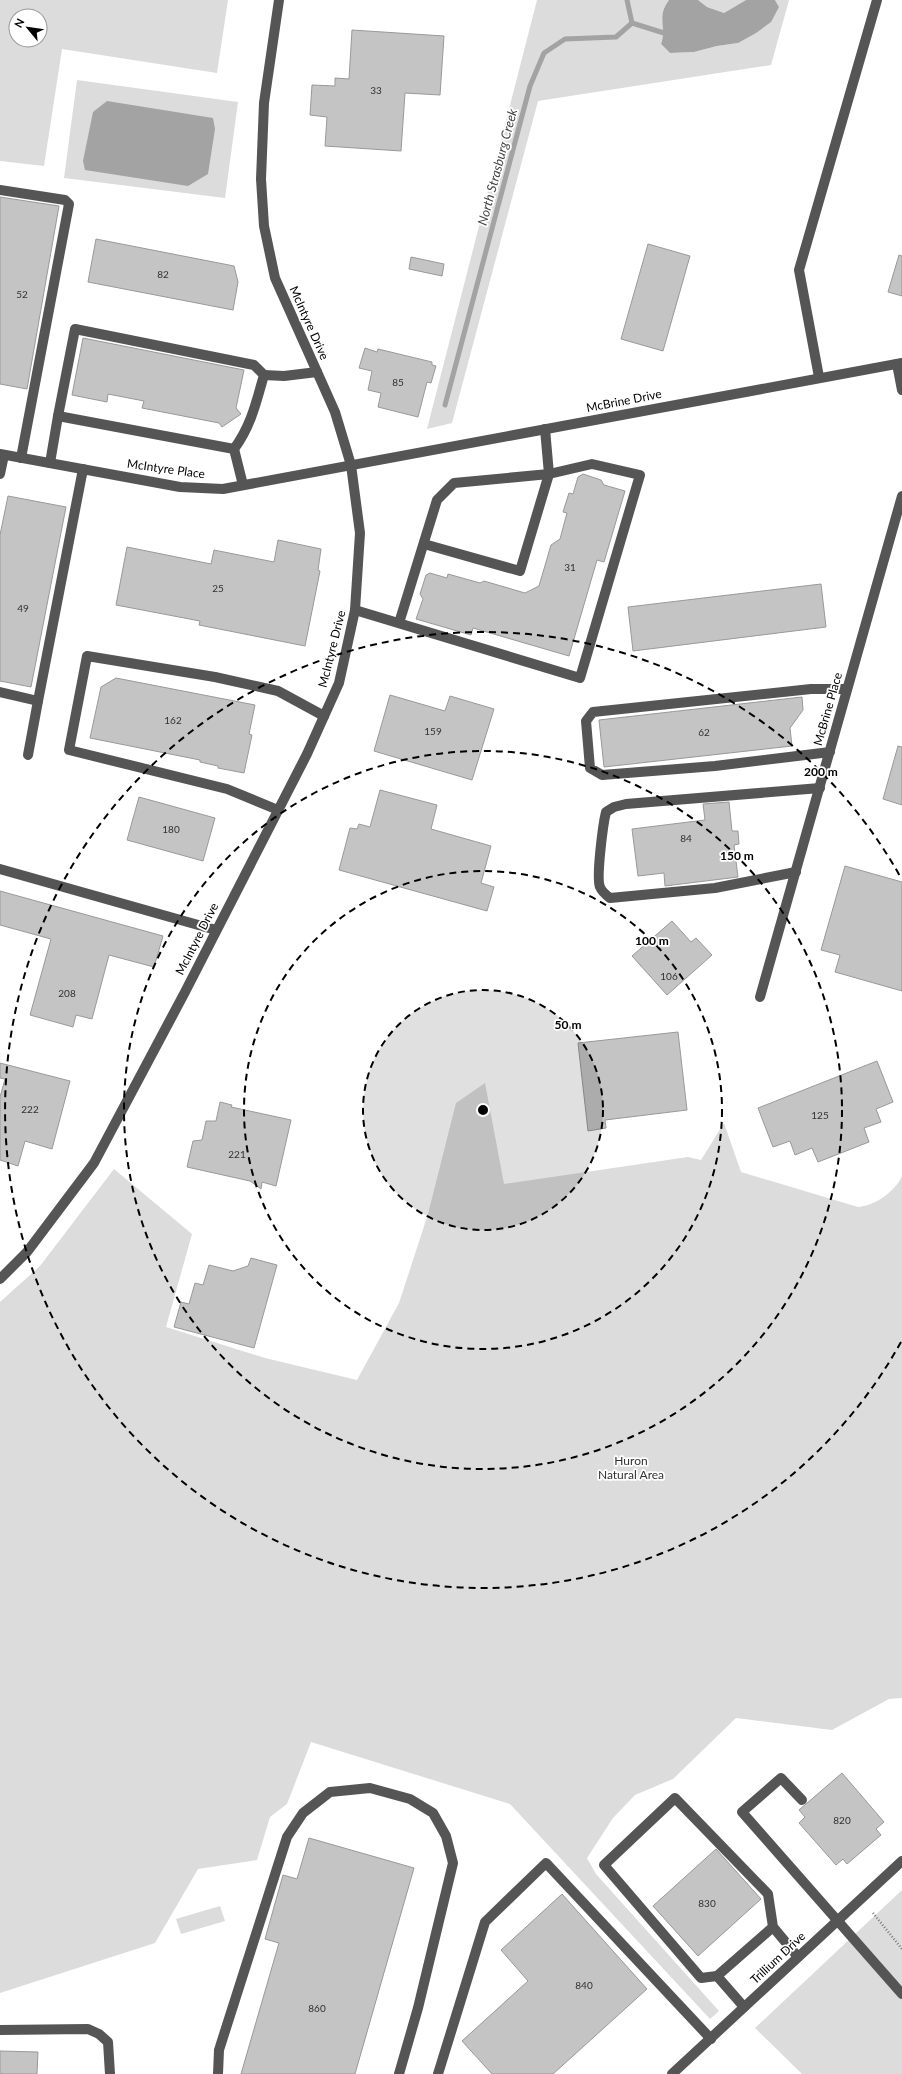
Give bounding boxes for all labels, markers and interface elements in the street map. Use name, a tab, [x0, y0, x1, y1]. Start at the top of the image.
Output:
north arrow	[8, 8, 48, 48]
text: N	[11, 16, 27, 30]
house number: 33	[370, 84, 382, 96]
water label: North Strasburg Creek	[474, 106, 520, 227]
house number: 82	[157, 268, 169, 280]
street label: McIntyre Drive	[287, 284, 332, 362]
house number: 52	[16, 288, 28, 300]
house number: 85	[392, 376, 404, 388]
street label: McBrine Drive	[585, 386, 663, 415]
street label: McIntyre Place	[126, 456, 206, 481]
house number: 31	[564, 561, 576, 573]
house number: 25	[212, 582, 224, 594]
house number: 49	[17, 602, 29, 614]
street label: McIntyre Drive	[315, 609, 348, 689]
street label: McBrine Place	[810, 670, 845, 747]
house number: 162	[164, 714, 182, 726]
house number: 159	[424, 725, 442, 737]
house number: 62	[698, 726, 710, 738]
text: 200 m	[804, 764, 838, 779]
house number: 180	[162, 823, 180, 835]
house number: 84	[680, 832, 692, 844]
text: 150 m	[720, 848, 754, 863]
street label: McIntyre Drive	[172, 900, 221, 977]
text: 100 m	[635, 933, 669, 948]
house number: 106	[660, 970, 678, 982]
house number: 208	[58, 987, 76, 999]
text: 50 m	[555, 1017, 581, 1032]
house number: 222	[21, 1103, 39, 1115]
centre of rings	[476, 1103, 490, 1117]
house number: 125	[811, 1109, 829, 1121]
house number: 221	[228, 1148, 246, 1160]
park label: Huron Natural Area	[598, 1453, 664, 1482]
house number: 820	[833, 1814, 851, 1826]
house number: 830	[698, 1897, 716, 1909]
street label: Trillium Drive	[747, 1928, 808, 1987]
house number: 840	[575, 1979, 593, 1991]
house number: 860	[308, 2002, 326, 2014]

